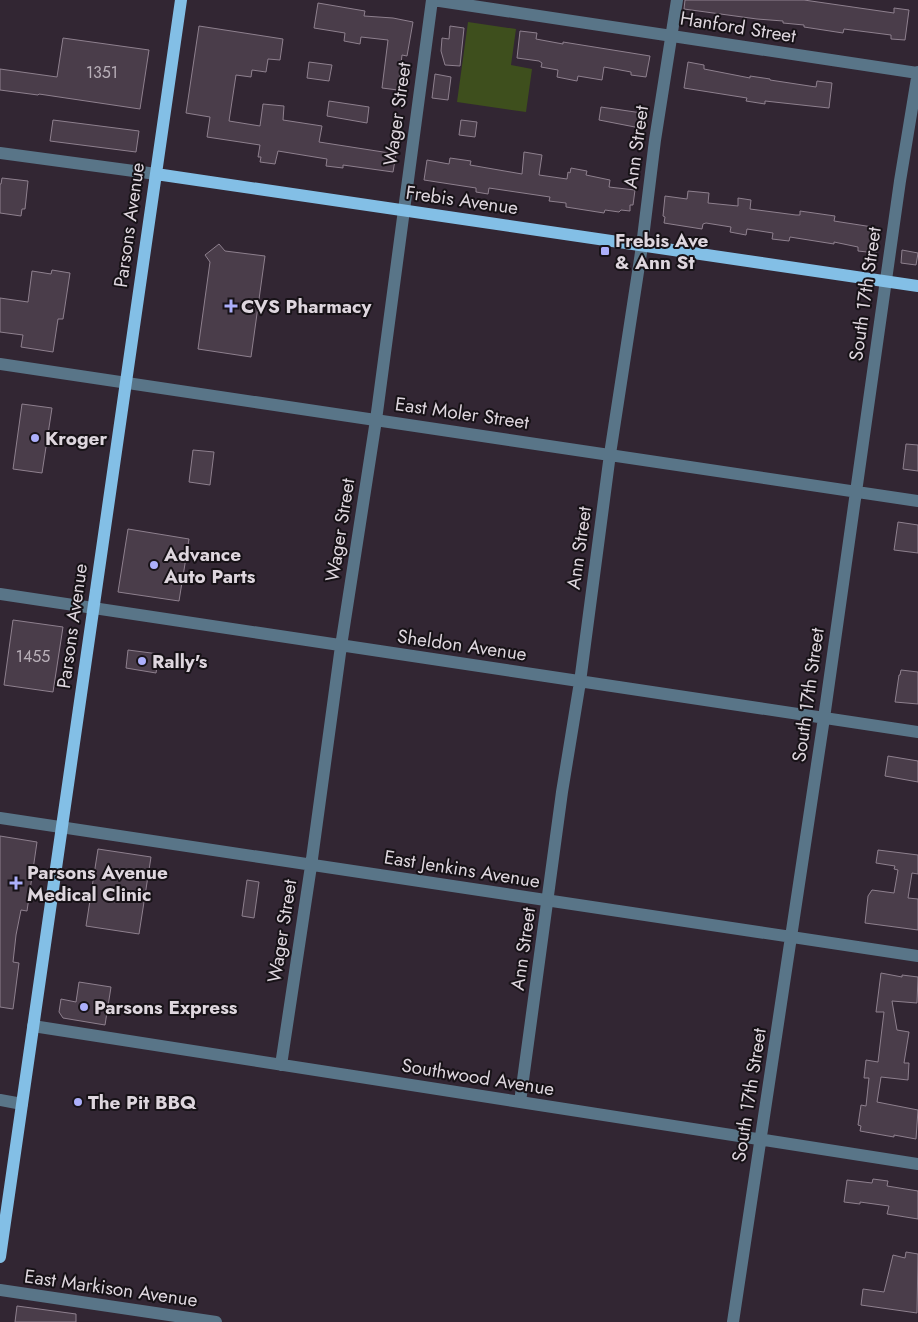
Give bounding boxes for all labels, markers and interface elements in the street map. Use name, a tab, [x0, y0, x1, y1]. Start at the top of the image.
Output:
street label: Hanford Street	[678, 5, 798, 50]
street label: Wager Street	[376, 60, 418, 167]
house number: 1351	[86, 61, 118, 84]
street label: Ann Street	[617, 103, 655, 190]
street label: Parsons Avenue	[107, 160, 151, 289]
street label: Frebis Avenue	[404, 179, 520, 221]
street label: South 17th Street	[842, 225, 888, 363]
place label: Frebis Ave & Ann St	[615, 227, 709, 276]
marker: Frebis Ave & Ann St	[599, 245, 611, 257]
place label: CVS Pharmacy	[241, 293, 372, 320]
marker: CVS Pharmacy	[225, 300, 237, 312]
street label: East Moler Street	[393, 390, 531, 436]
place label: Kroger	[45, 425, 107, 452]
marker: Kroger	[29, 432, 41, 444]
street label: Wager Street	[319, 476, 362, 584]
street label: Ann Street	[560, 504, 598, 591]
place label: Advance Auto Parts	[163, 541, 256, 590]
marker: Advance Auto Parts	[148, 559, 160, 571]
street label: Parsons Avenue	[50, 561, 94, 690]
street label: Sheldon Avenue	[395, 623, 529, 667]
street label: South 17th Street	[785, 626, 831, 764]
house number: 1455	[16, 645, 50, 668]
place label: Rally's	[152, 648, 208, 675]
marker: Rally's	[136, 655, 148, 667]
street label: East Jenkins Avenue	[382, 843, 542, 895]
place label: Parsons Avenue Medical Clinic	[27, 859, 168, 908]
marker: Parsons Avenue Medical Clinic	[9, 876, 23, 890]
street label: Wager Street	[261, 877, 304, 985]
street label: Ann Street	[504, 905, 542, 992]
place label: Parsons Express	[94, 994, 238, 1021]
marker: Parsons Express	[78, 1001, 90, 1013]
street label: South 17th Street	[725, 1026, 773, 1164]
street label: Southwood Avenue	[400, 1052, 557, 1102]
place label: The Pit BBQ	[88, 1089, 197, 1116]
marker: The Pit BBQ	[72, 1096, 84, 1108]
street label: East Markison Avenue	[23, 1262, 200, 1314]

